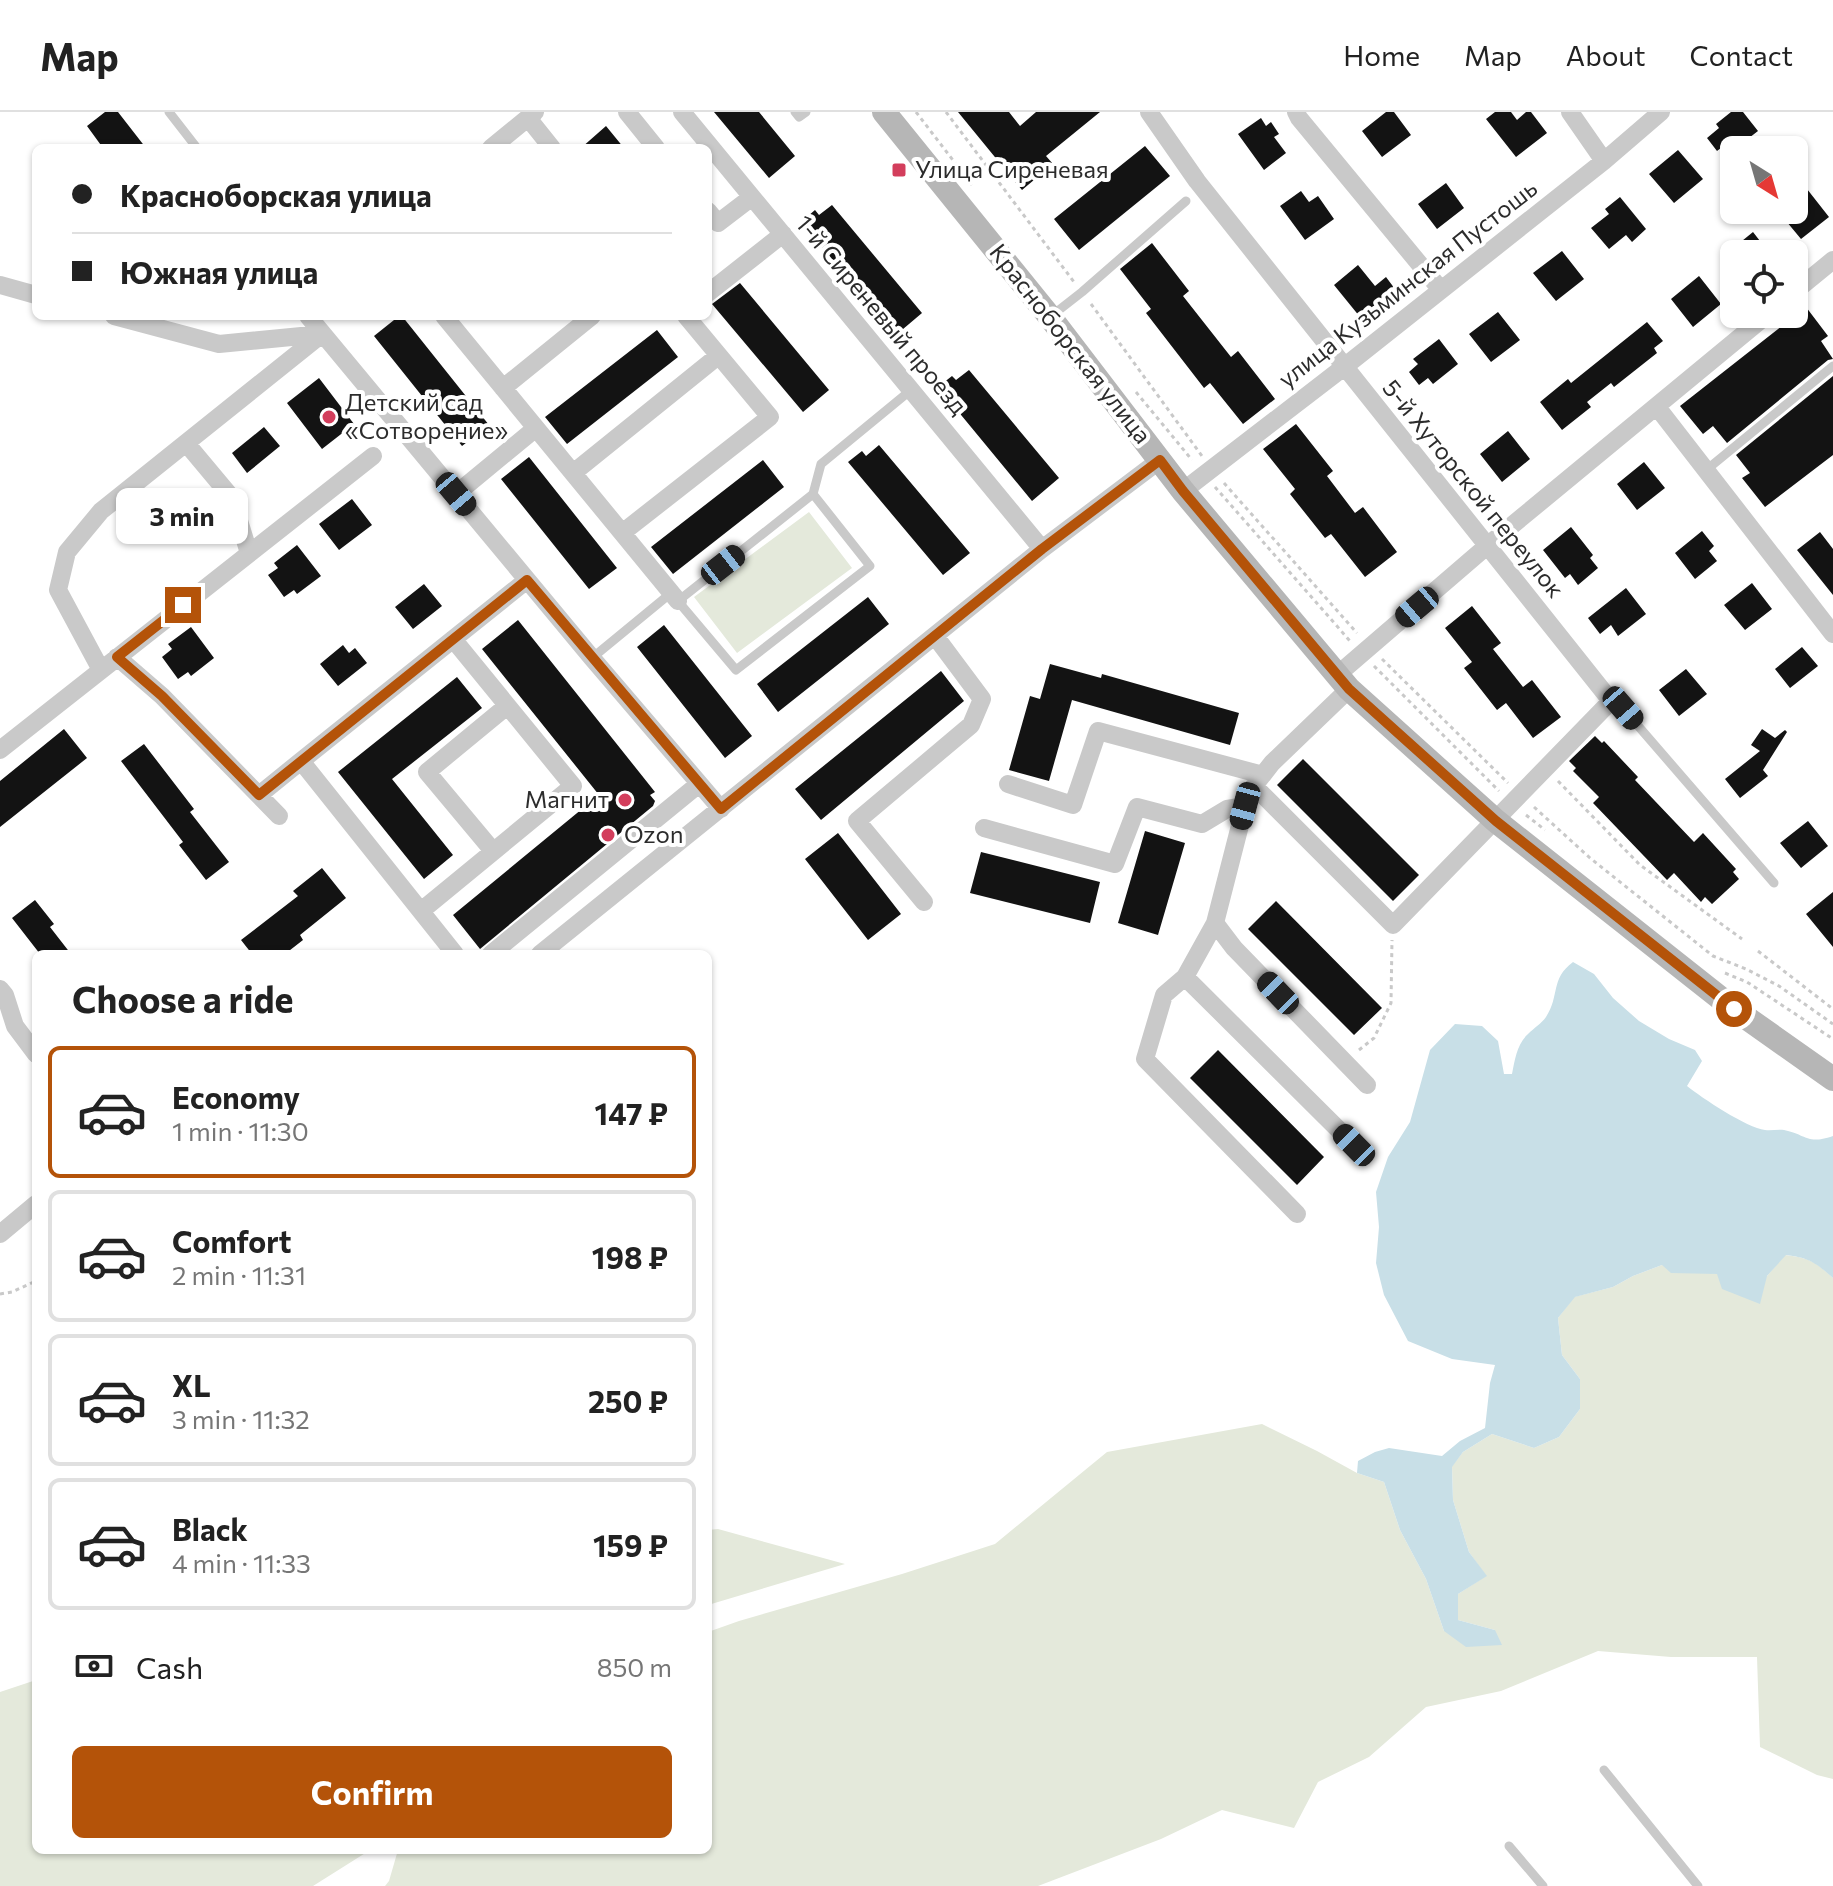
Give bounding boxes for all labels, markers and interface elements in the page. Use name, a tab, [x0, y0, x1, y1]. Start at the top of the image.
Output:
text: Map	[40, 32, 119, 79]
text: Home	[1343, 38, 1420, 72]
text: Map	[1464, 38, 1522, 72]
text: About	[1566, 38, 1646, 72]
text: Contact	[1690, 38, 1793, 72]
north arrow	[1720, 136, 1808, 224]
map controls	[1720, 136, 1808, 328]
place label: Улица Сиреневая	[915, 154, 1109, 183]
marker: Улица Сиреневая	[890, 161, 908, 179]
street label: улица Кузьминская Пустошь	[1272, 173, 1542, 393]
text: Красноборская улица	[120, 176, 432, 213]
street label: 1-й Сиреневый проезд	[790, 209, 974, 419]
street label: Красноборская улица	[984, 237, 1158, 449]
button: locate	[1720, 240, 1808, 328]
text: Южная улица	[120, 253, 318, 290]
street label: 5-й Хуторской переулок	[1377, 373, 1571, 603]
place label: Детский сад «Сотворение»	[345, 387, 508, 444]
marker: Детский сад «Сотворение»	[320, 408, 338, 426]
car	[431, 468, 481, 520]
callout: 3 min	[117, 489, 249, 545]
text: 3 min	[149, 500, 215, 531]
car	[697, 541, 749, 589]
car	[1391, 582, 1443, 632]
route end	[165, 587, 201, 623]
car	[1598, 682, 1648, 734]
car	[1227, 780, 1263, 832]
place label: Магнит	[525, 784, 609, 813]
marker: Магнит	[616, 791, 634, 809]
place label: Ozon	[624, 819, 684, 848]
marker: Ozon	[599, 826, 617, 844]
car	[1253, 967, 1303, 1019]
text: Choose a ride	[72, 976, 293, 1020]
route start	[1716, 991, 1752, 1027]
icon: car	[76, 1076, 148, 1148]
text: Economy	[172, 1078, 300, 1115]
text: 147 ₽	[595, 1094, 668, 1131]
text: 1 min · 11:30	[172, 1115, 309, 1146]
car	[1329, 1120, 1379, 1170]
icon: car	[76, 1220, 148, 1292]
text: Comfort	[172, 1222, 291, 1259]
text: 198 ₽	[592, 1238, 668, 1275]
text: 2 min · 11:31	[172, 1259, 306, 1290]
icon: car	[76, 1364, 148, 1436]
text: XL	[172, 1366, 211, 1403]
text: 250 ₽	[588, 1382, 668, 1419]
text: 3 min · 11:32	[172, 1403, 310, 1434]
icon: car	[76, 1508, 148, 1580]
text: Black	[172, 1510, 248, 1547]
text: 159 ₽	[593, 1526, 668, 1563]
text: 4 min · 11:33	[172, 1547, 311, 1578]
icon: cash	[72, 1644, 116, 1688]
text: Cash	[136, 1648, 203, 1685]
text: 850 m	[597, 1651, 672, 1682]
button: Confirm	[72, 1746, 672, 1838]

